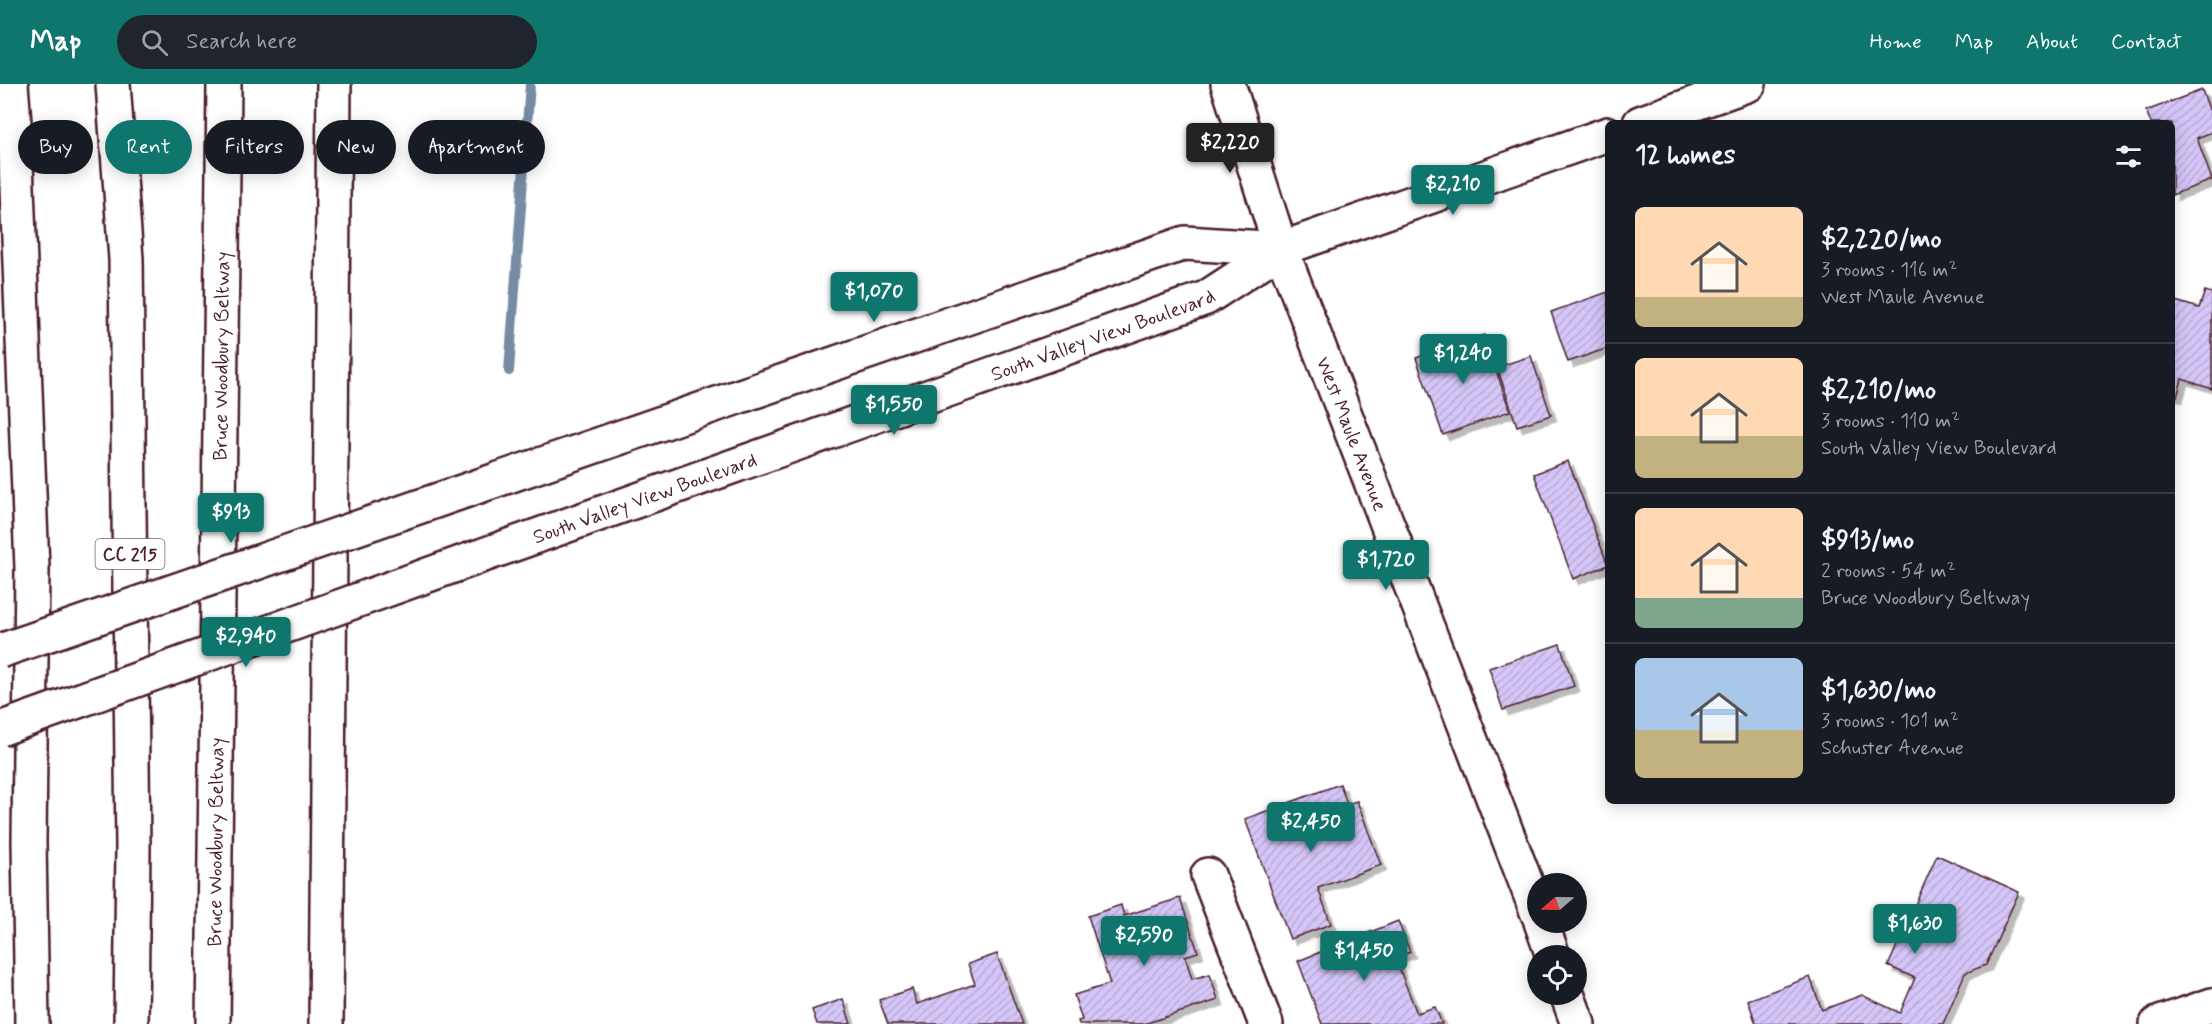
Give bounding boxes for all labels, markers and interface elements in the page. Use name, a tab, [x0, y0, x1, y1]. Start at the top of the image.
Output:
search box	[117, 15, 537, 69]
text: Map	[30, 24, 81, 61]
icon: search	[138, 26, 171, 59]
text: Search here	[186, 28, 297, 56]
text: Home	[1870, 28, 1922, 56]
text: Map	[1955, 28, 1993, 56]
text: About	[2026, 28, 2078, 56]
text: Contact	[2111, 28, 2182, 56]
chip: Buy	[18, 120, 93, 174]
chip: Rent	[105, 120, 192, 174]
chip: Filters	[204, 120, 304, 174]
chip: New	[316, 120, 396, 174]
chip: Apartment	[408, 120, 545, 174]
pin: $2,220	[1181, 123, 1279, 174]
text: $2,220	[1200, 129, 1260, 156]
text: 12 homes	[1635, 139, 1735, 173]
icon: filters	[2112, 140, 2145, 173]
pin: $2,210	[1404, 165, 1502, 216]
text: $2,210	[1425, 171, 1481, 198]
text: $2,220/mo	[1821, 223, 1942, 257]
icon: home	[1683, 231, 1755, 303]
street label: Bruce Woodbury Beltway	[208, 251, 237, 461]
text: 3 rooms · 116 m²	[1821, 257, 1957, 284]
pin: $1,070	[825, 272, 923, 323]
text: $1,070	[845, 278, 903, 305]
street label: South Valley View Boulevard	[987, 284, 1221, 388]
text: West Maule Avenue	[1821, 284, 1985, 311]
pin: $1,240	[1414, 334, 1512, 385]
text: $1,240	[1434, 340, 1492, 367]
street label: West Maule Avenue	[1309, 353, 1393, 516]
text: $2,210/mo	[1821, 374, 1936, 408]
icon: home	[1683, 382, 1755, 454]
pin: $1,550	[845, 385, 943, 436]
text: $1,550	[865, 391, 923, 418]
text: 3 rooms · 110 m²	[1821, 408, 1960, 435]
text: South Valley View Boulevard	[1821, 435, 2057, 462]
street label: South Valley View Boulevard	[529, 447, 761, 551]
pin: $913	[195, 493, 267, 544]
text: $913	[212, 499, 250, 526]
text: $913/mo	[1821, 524, 1914, 558]
icon: home	[1683, 532, 1755, 604]
road number: CC 215	[96, 539, 164, 569]
pin: $1,720	[1337, 540, 1435, 591]
text: $1,720	[1357, 546, 1415, 573]
text: 2 rooms · 54 m²	[1821, 558, 1955, 585]
text: Bruce Woodbury Beltway	[1821, 585, 2030, 612]
pin: $2,940	[197, 617, 295, 668]
text: $2,940	[216, 623, 276, 650]
text: $1,630/mo	[1821, 674, 1936, 708]
icon: home	[1683, 682, 1755, 754]
text: 3 rooms · 101 m²	[1821, 708, 1959, 735]
text: Schuster Avenue	[1821, 735, 1964, 762]
street label: Bruce Woodbury Beltway	[202, 737, 231, 947]
pin: $2,450	[1262, 802, 1360, 853]
text: $2,450	[1281, 808, 1341, 835]
north arrow	[1527, 873, 1587, 933]
map controls	[1527, 873, 1587, 1005]
pin: $1,630	[1866, 904, 1964, 955]
text: $1,630	[1887, 910, 1943, 937]
pin: $2,590	[1095, 916, 1193, 967]
text: $2,590	[1115, 922, 1173, 949]
pin: $1,450	[1315, 931, 1413, 982]
text: $1,450	[1334, 937, 1394, 964]
button: locate	[1527, 945, 1587, 1005]

